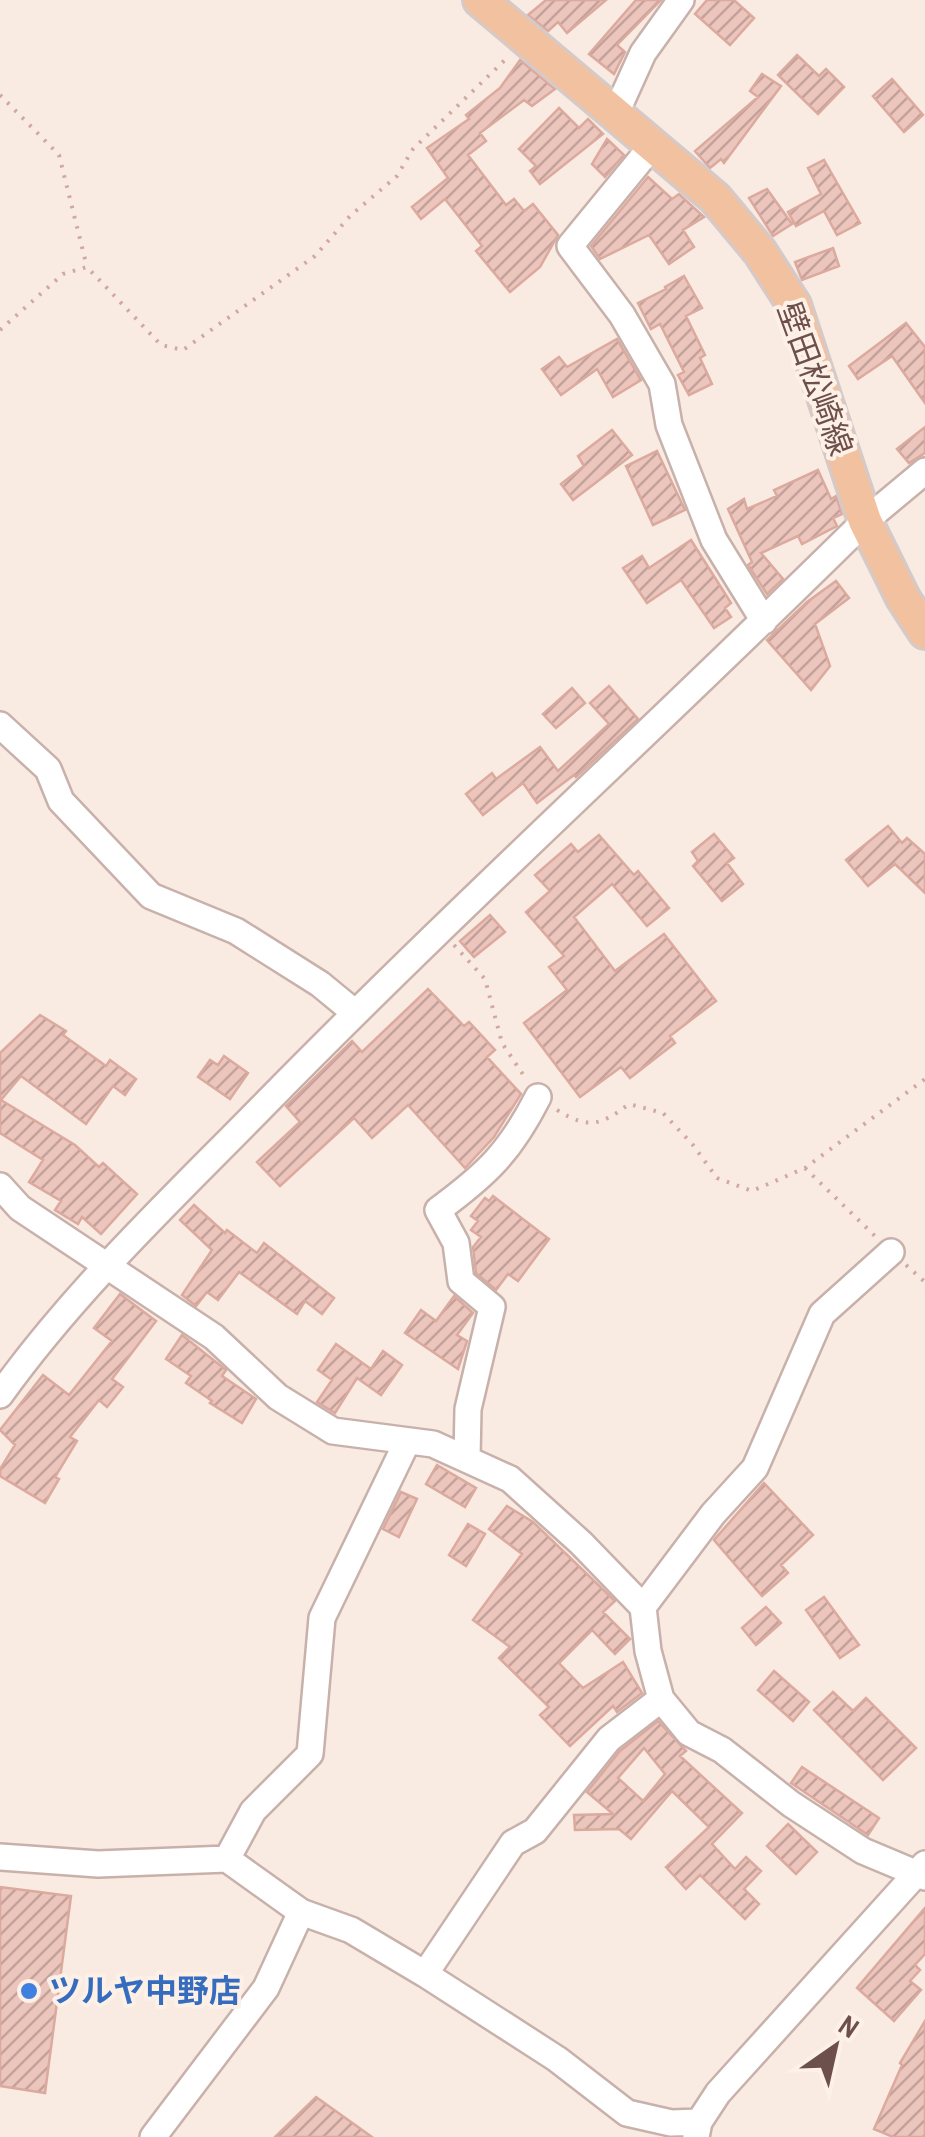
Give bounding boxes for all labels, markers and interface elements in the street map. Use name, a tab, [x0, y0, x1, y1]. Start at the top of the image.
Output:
street label: 壁田松崎線	[768, 296, 863, 461]
place label: ツルヤ中野店	[49, 1969, 241, 2012]
marker: ツルヤ中野店	[18, 1980, 40, 2002]
north arrow	[785, 1997, 885, 2097]
text: N	[831, 2006, 866, 2047]

